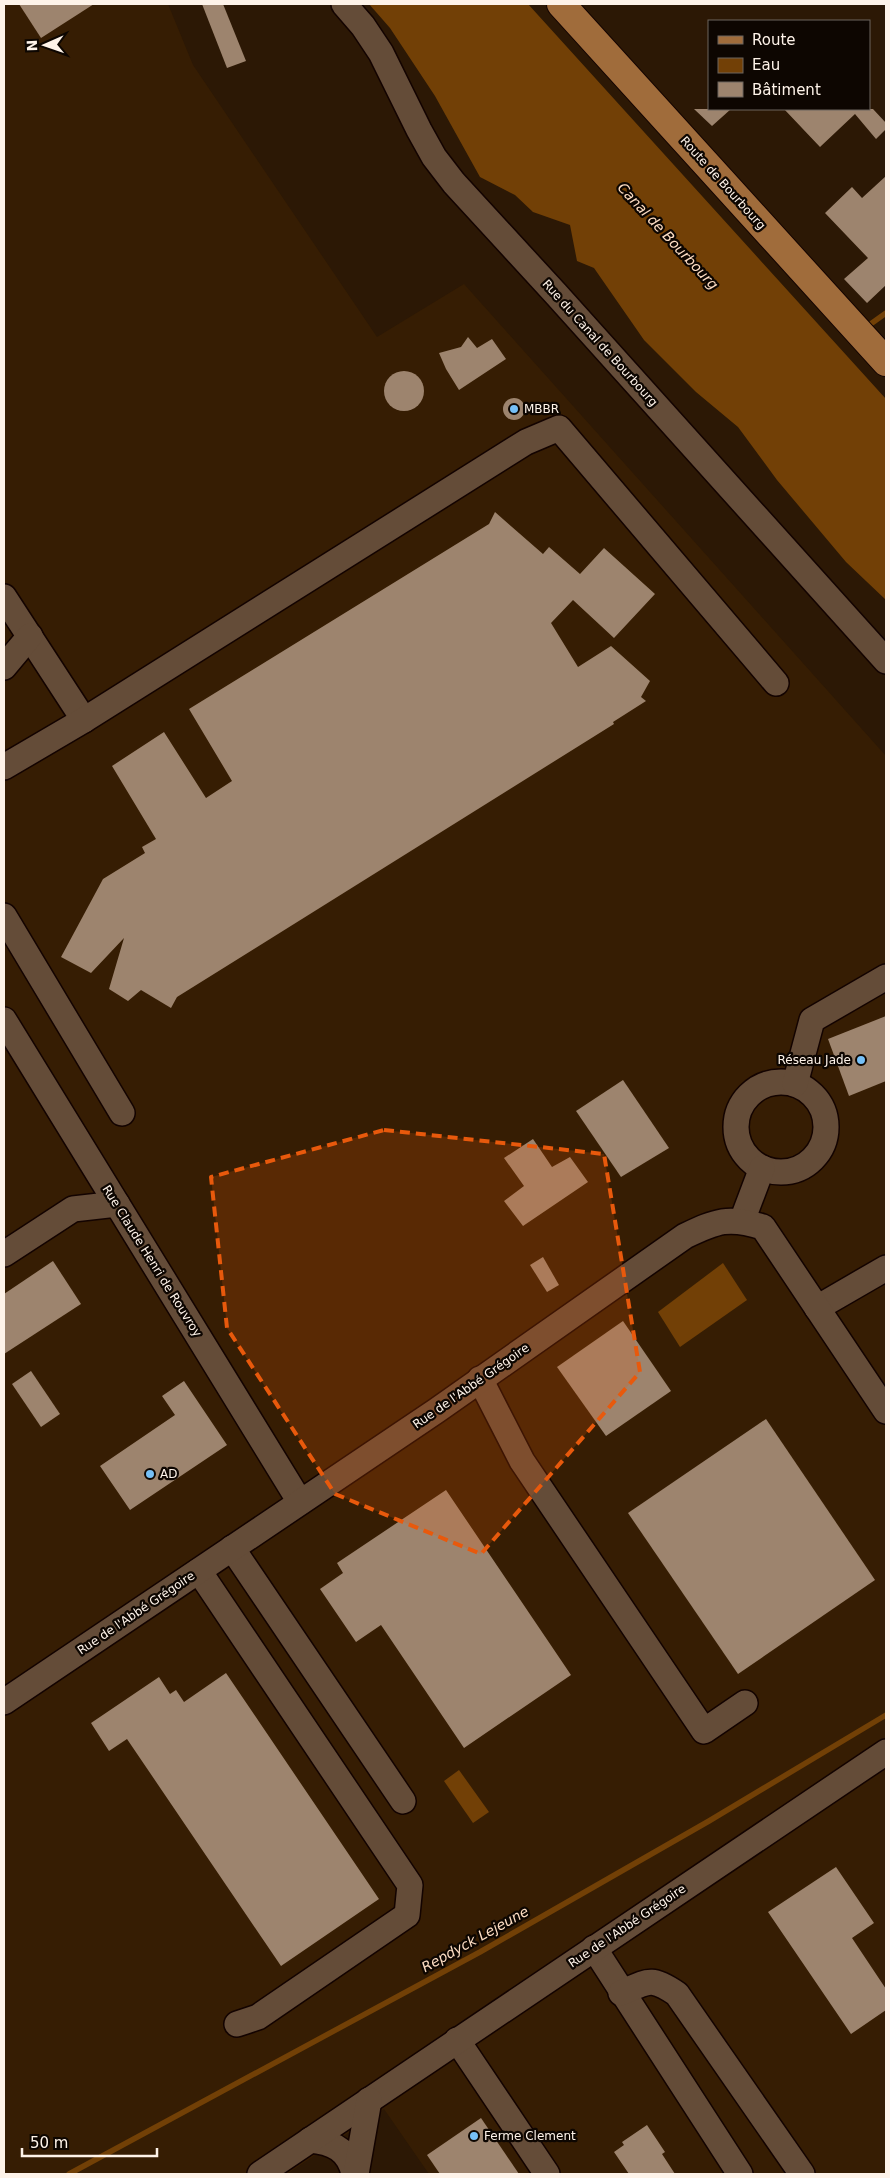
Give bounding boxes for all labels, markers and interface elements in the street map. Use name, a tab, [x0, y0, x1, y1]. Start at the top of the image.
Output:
north arrow	[20, 20, 70, 70]
legend	[708, 20, 870, 110]
text: Route	[752, 31, 796, 49]
text: N	[24, 39, 40, 52]
text: Eau	[752, 56, 780, 74]
text: Bâtiment	[752, 81, 821, 99]
street label: Route de Bourbourg	[677, 134, 769, 232]
water label: Canal de Bourbourg	[614, 179, 722, 293]
street label: Rue du Canal de Bourbourg	[539, 277, 661, 409]
place label: MBBR	[524, 402, 559, 416]
marker: MBBR	[508, 403, 520, 415]
place label: Réseau Jade	[778, 1053, 851, 1067]
marker: Réseau Jade	[855, 1054, 867, 1066]
street label: Rue Claude Henri de Rouvroy	[99, 1183, 205, 1339]
street label: Rue de l'Abbé Grégoire	[410, 1341, 532, 1431]
place label: AD	[160, 1467, 177, 1481]
marker: AD	[144, 1468, 156, 1480]
street label: Rue de l'Abbé Grégoire	[75, 1569, 197, 1657]
street label: Rue de l'Abbé Grégoire	[566, 1882, 688, 1970]
water label: Repdyck Lejeune	[419, 1903, 531, 1975]
scale bar	[22, 2126, 158, 2158]
place label: Ferme Clement	[484, 2129, 576, 2143]
marker: Ferme Clement	[468, 2130, 480, 2142]
text: 50 m	[30, 2134, 68, 2152]

